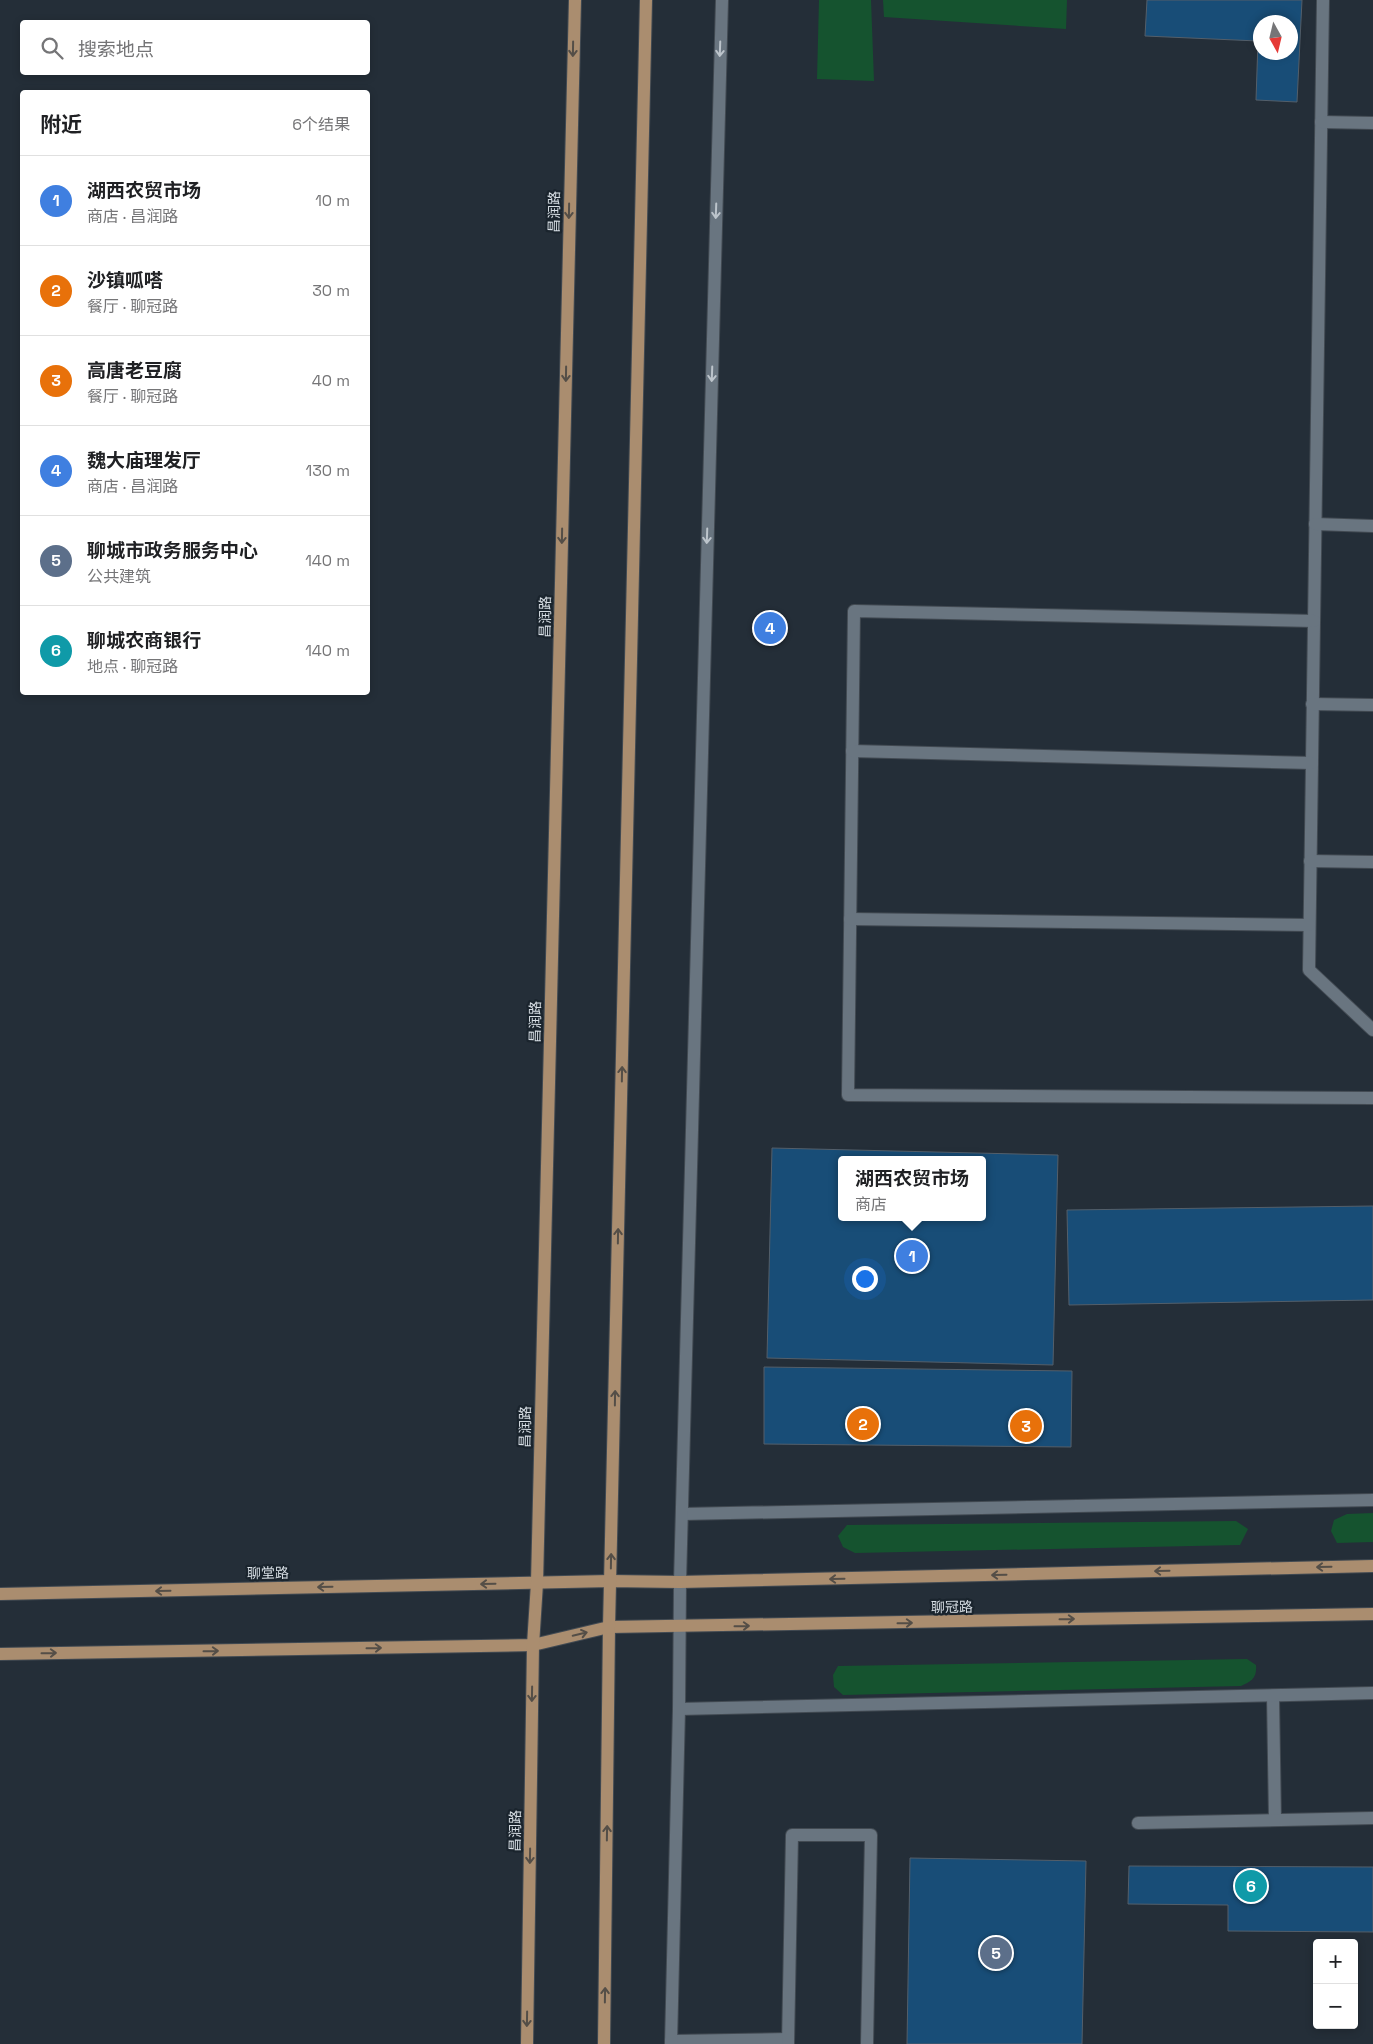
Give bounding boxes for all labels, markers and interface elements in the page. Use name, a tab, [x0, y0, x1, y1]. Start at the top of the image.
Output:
north arrow	[1253, 15, 1298, 60]
search box	[20, 20, 370, 75]
icon: search	[38, 34, 66, 62]
text: 搜索地点	[78, 37, 154, 62]
one-way arrow	[569, 40, 578, 56]
one-way arrow	[716, 40, 725, 56]
text: 附近	[40, 111, 82, 138]
text: 6个结果	[292, 114, 350, 135]
text: 湖西农贸市场	[87, 178, 201, 203]
text: 1	[52, 190, 60, 211]
text: 10 m	[315, 190, 350, 211]
street label: 昌润路	[545, 191, 563, 233]
one-way arrow	[711, 202, 721, 219]
one-way arrow	[565, 203, 574, 219]
text: 商店 · 昌润路	[87, 206, 178, 227]
text: 沙镇呱嗒	[87, 268, 163, 293]
text: 2	[51, 280, 61, 301]
text: 30 m	[312, 280, 350, 301]
text: 餐厅 · 聊冠路	[87, 296, 178, 317]
text: 高唐老豆腐	[87, 358, 182, 383]
one-way arrow	[561, 365, 570, 381]
one-way arrow	[707, 365, 716, 381]
text: 3	[51, 370, 61, 391]
text: 40 m	[312, 370, 350, 391]
text: 餐厅 · 聊冠路	[87, 386, 178, 407]
text: 魏大庙理发厅	[87, 448, 201, 473]
text: 4	[51, 460, 61, 481]
text: 130 m	[306, 460, 350, 481]
text: 商店 · 昌润路	[87, 476, 178, 497]
one-way arrow	[557, 528, 566, 544]
one-way arrow	[703, 528, 712, 544]
text: 聊城市政务服务中心	[87, 538, 258, 563]
text: 5	[51, 550, 61, 571]
text: 140 m	[305, 550, 350, 571]
text: 公共建筑	[87, 566, 151, 587]
street label: 昌润路	[536, 596, 554, 638]
pin: 4	[754, 609, 786, 647]
text: 聊城农商银行	[87, 628, 201, 653]
text: 6	[51, 640, 61, 661]
text: 140 m	[305, 640, 350, 661]
text: 地点 · 聊冠路	[87, 656, 178, 677]
street label: 昌润路	[526, 1001, 544, 1043]
one-way arrow	[617, 1066, 627, 1082]
popup	[838, 1156, 986, 1221]
text: 湖西农贸市场	[855, 1166, 969, 1191]
text: 商店	[855, 1194, 887, 1215]
one-way arrow	[613, 1228, 623, 1244]
pin: 1	[896, 1237, 928, 1275]
your location	[852, 1266, 878, 1292]
one-way arrow	[610, 1391, 619, 1407]
pin: 2	[847, 1405, 879, 1443]
street label: 昌润路	[516, 1406, 534, 1448]
pin: 3	[1010, 1407, 1042, 1445]
one-way arrow	[606, 1553, 616, 1570]
one-way arrow	[1317, 1562, 1333, 1572]
street label: 聊堂路	[247, 1564, 289, 1582]
one-way arrow	[1154, 1566, 1170, 1576]
one-way arrow	[992, 1570, 1008, 1580]
one-way arrow	[829, 1574, 845, 1583]
one-way arrow	[480, 1579, 496, 1589]
one-way arrow	[318, 1582, 334, 1592]
one-way arrow	[155, 1586, 172, 1596]
street label: 聊冠路	[931, 1598, 973, 1616]
one-way arrow	[1059, 1615, 1075, 1624]
one-way arrow	[896, 1618, 912, 1627]
one-way arrow	[734, 1621, 750, 1630]
one-way arrow	[572, 1629, 588, 1638]
one-way arrow	[365, 1643, 381, 1653]
one-way arrow	[203, 1646, 219, 1655]
one-way arrow	[40, 1649, 56, 1658]
one-way arrow	[527, 1686, 537, 1702]
street label: 昌润路	[506, 1810, 524, 1852]
one-way arrow	[602, 1825, 612, 1842]
one-way arrow	[525, 1848, 535, 1864]
pin: 6	[1235, 1867, 1267, 1905]
pin: 5	[980, 1934, 1012, 1972]
map controls	[1313, 1939, 1358, 2029]
button: +	[1313, 1939, 1358, 1984]
button: −	[1313, 1984, 1358, 2029]
one-way arrow	[600, 1988, 610, 2004]
one-way arrow	[522, 2010, 532, 2027]

